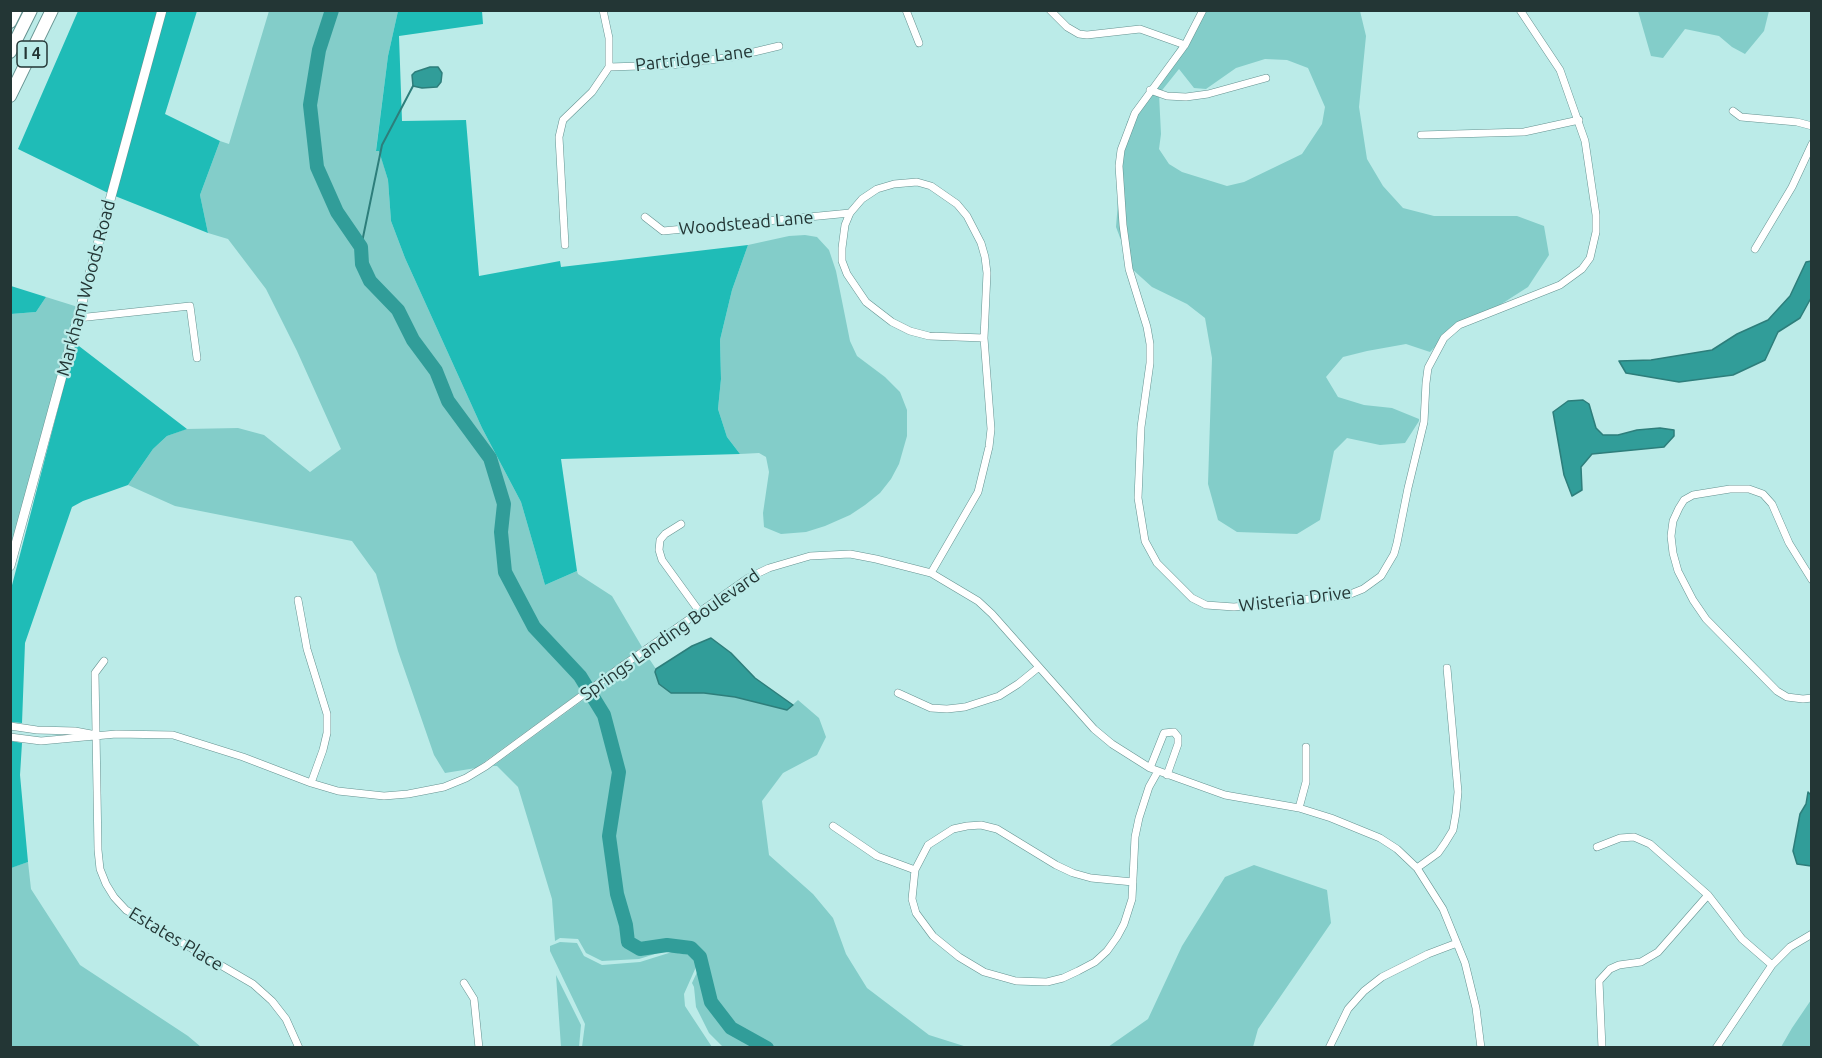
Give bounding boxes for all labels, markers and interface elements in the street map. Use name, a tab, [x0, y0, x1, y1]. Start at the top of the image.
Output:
street label: Partridge Lane	[634, 40, 754, 76]
road number: I 4	[17, 41, 47, 67]
street label: Markham Woods Road	[52, 198, 120, 378]
street label: Woodstead Lane	[678, 206, 814, 240]
street label: Springs Landing Boulevard	[576, 565, 764, 705]
street label: Wisteria Drive	[1237, 581, 1353, 617]
street label: Estates Place	[125, 902, 227, 976]

